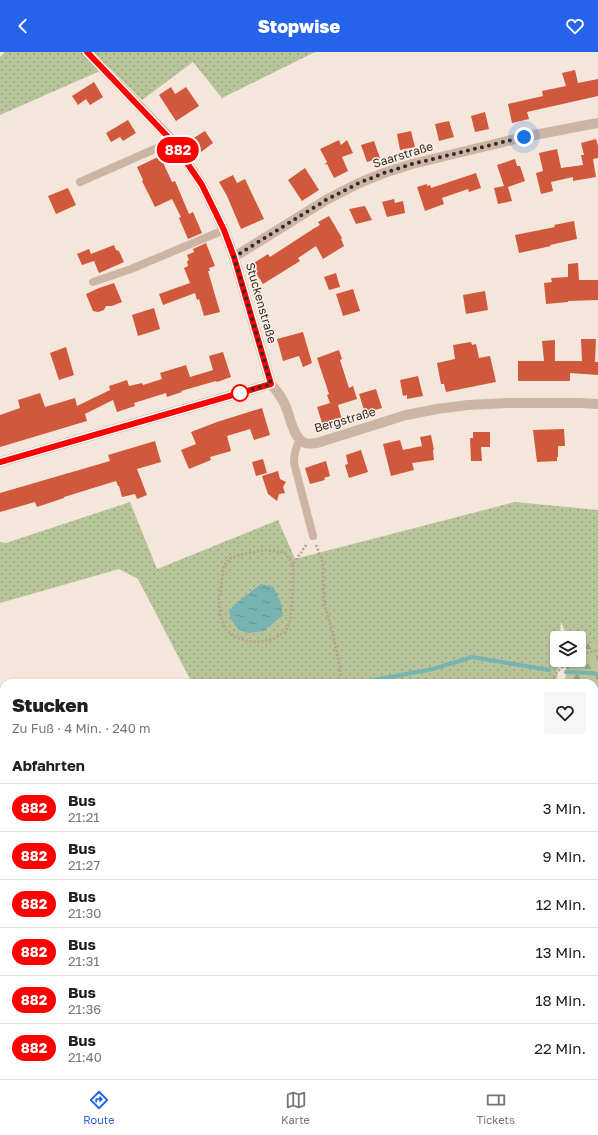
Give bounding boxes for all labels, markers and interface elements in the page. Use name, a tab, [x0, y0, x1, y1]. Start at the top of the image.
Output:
icon: back	[12, 15, 34, 37]
text: Stopwise	[258, 15, 340, 37]
icon: heart	[564, 15, 586, 37]
your location	[514, 127, 534, 147]
line badge: 882	[155, 137, 201, 163]
street label: Saarstraße	[371, 138, 435, 171]
text: 882	[165, 141, 191, 158]
street label: Stuckenstraße	[243, 261, 280, 345]
unlabelled marker	[231, 384, 249, 402]
street label: Bergstraße	[312, 404, 377, 435]
map controls	[550, 631, 586, 667]
button: layers	[550, 631, 586, 667]
button: heart	[544, 692, 586, 734]
text: Stucken	[12, 693, 88, 716]
text: Zu Fuß · 4 Min. · 240 m	[12, 720, 151, 736]
text: Abfahrten	[12, 756, 85, 774]
text: Bus	[68, 791, 96, 809]
text: 882	[21, 799, 47, 816]
text: 3 Min.	[543, 799, 586, 817]
text: 21:21	[68, 809, 100, 825]
text: Bus	[68, 839, 96, 857]
text: 882	[21, 847, 47, 864]
text: 9 Min.	[543, 847, 586, 865]
text: 21:27	[68, 857, 100, 873]
text: Bus	[68, 887, 96, 905]
text: 882	[21, 895, 47, 912]
text: 12 Min.	[536, 895, 586, 913]
text: 21:30	[68, 905, 101, 921]
text: Bus	[68, 935, 96, 953]
text: 882	[21, 943, 47, 960]
text: 13 Min.	[536, 943, 586, 961]
text: 21:31	[68, 953, 100, 969]
text: Bus	[68, 983, 96, 1001]
text: 882	[21, 991, 47, 1008]
text: 18 Min.	[535, 991, 586, 1009]
text: 21:36	[68, 1001, 101, 1017]
text: Bus	[68, 1031, 96, 1049]
text: 882	[21, 1039, 47, 1056]
text: 22 Min.	[534, 1039, 586, 1057]
text: 21:40	[68, 1049, 102, 1065]
tab: Route	[83, 1089, 115, 1126]
tab: Karte	[281, 1089, 310, 1126]
tab: Tickets	[476, 1089, 515, 1126]

